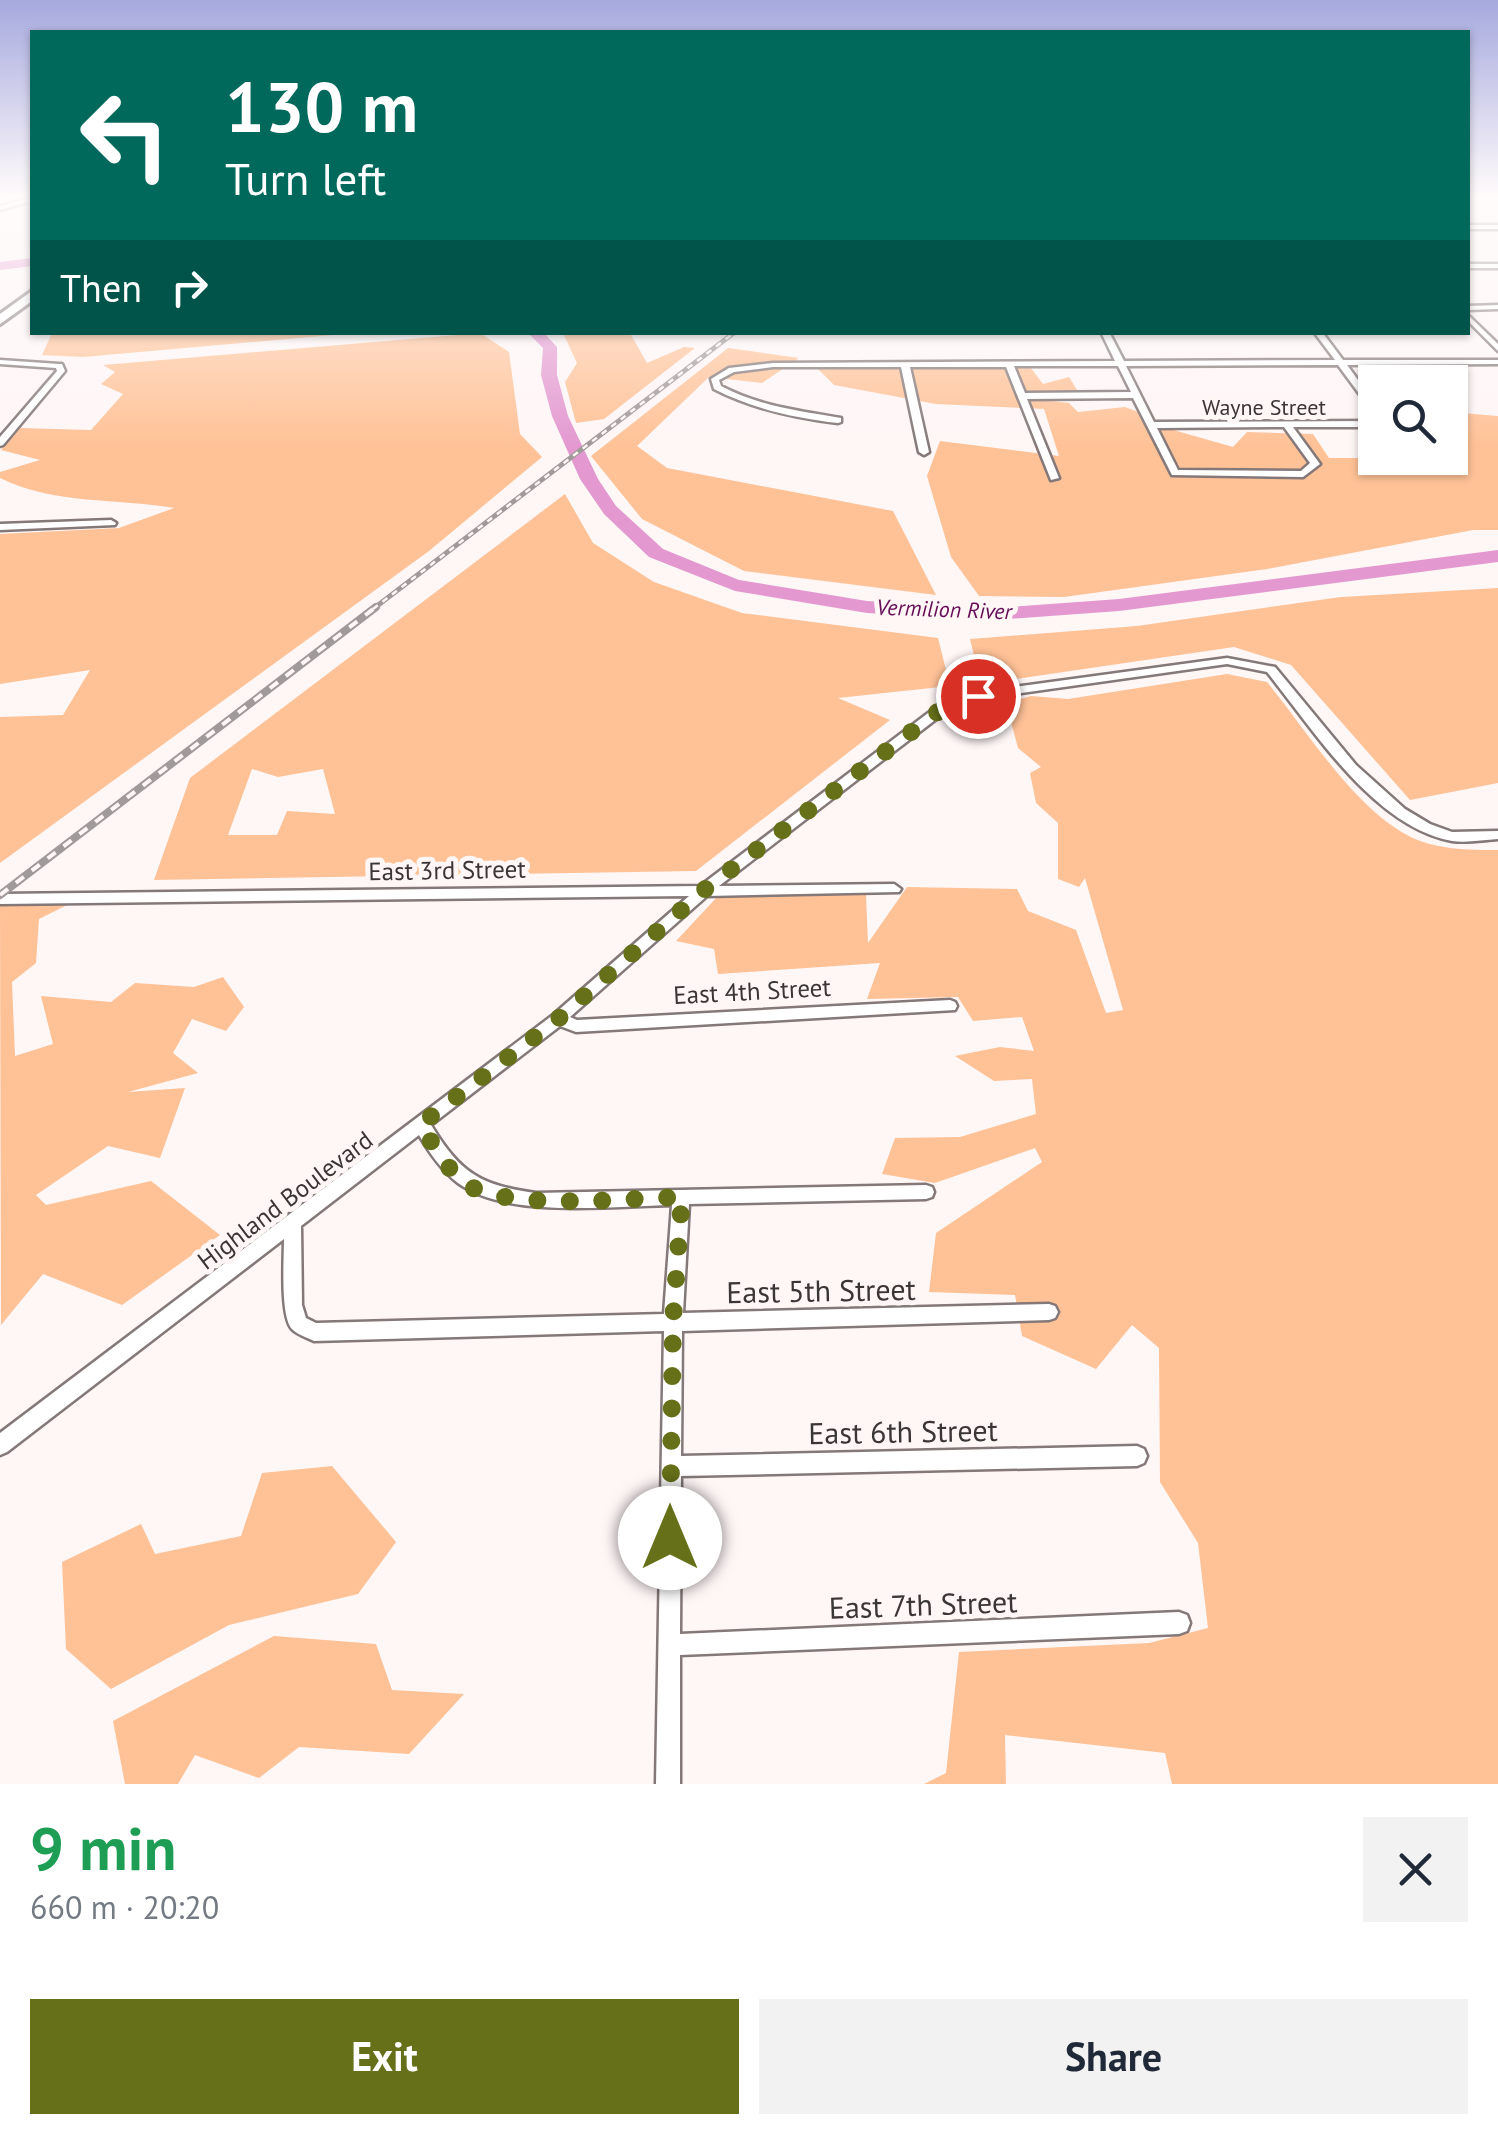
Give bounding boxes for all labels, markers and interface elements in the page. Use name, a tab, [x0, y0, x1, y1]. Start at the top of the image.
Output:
text: 130 m	[225, 61, 418, 151]
icon: left	[60, 70, 190, 200]
text: Turn left	[225, 149, 386, 207]
icon: right	[162, 260, 217, 315]
text: Then	[60, 263, 142, 312]
map controls	[1358, 365, 1468, 475]
button: search	[1358, 365, 1468, 475]
street label: Wayne Street	[1202, 393, 1326, 421]
water label: Vermilion River	[876, 593, 1014, 625]
pin	[936, 654, 1021, 739]
icon: arrive	[951, 669, 1006, 724]
street label: East 3rd Street	[368, 853, 527, 887]
street label: East 4th Street	[672, 971, 832, 1011]
street label: Highland Boulevard	[191, 1124, 379, 1276]
street label: East 5th Street	[726, 1269, 916, 1311]
street label: East 6th Street	[808, 1410, 998, 1452]
position arrow	[618, 1486, 722, 1590]
street label: East 7th Street	[828, 1581, 1018, 1627]
text: 9 min	[30, 1809, 176, 1887]
button: close	[1363, 1817, 1468, 1922]
text: 660 m · 20:20	[30, 1886, 219, 1928]
button: Exit	[30, 1999, 739, 2114]
button: Share	[759, 1999, 1468, 2114]

